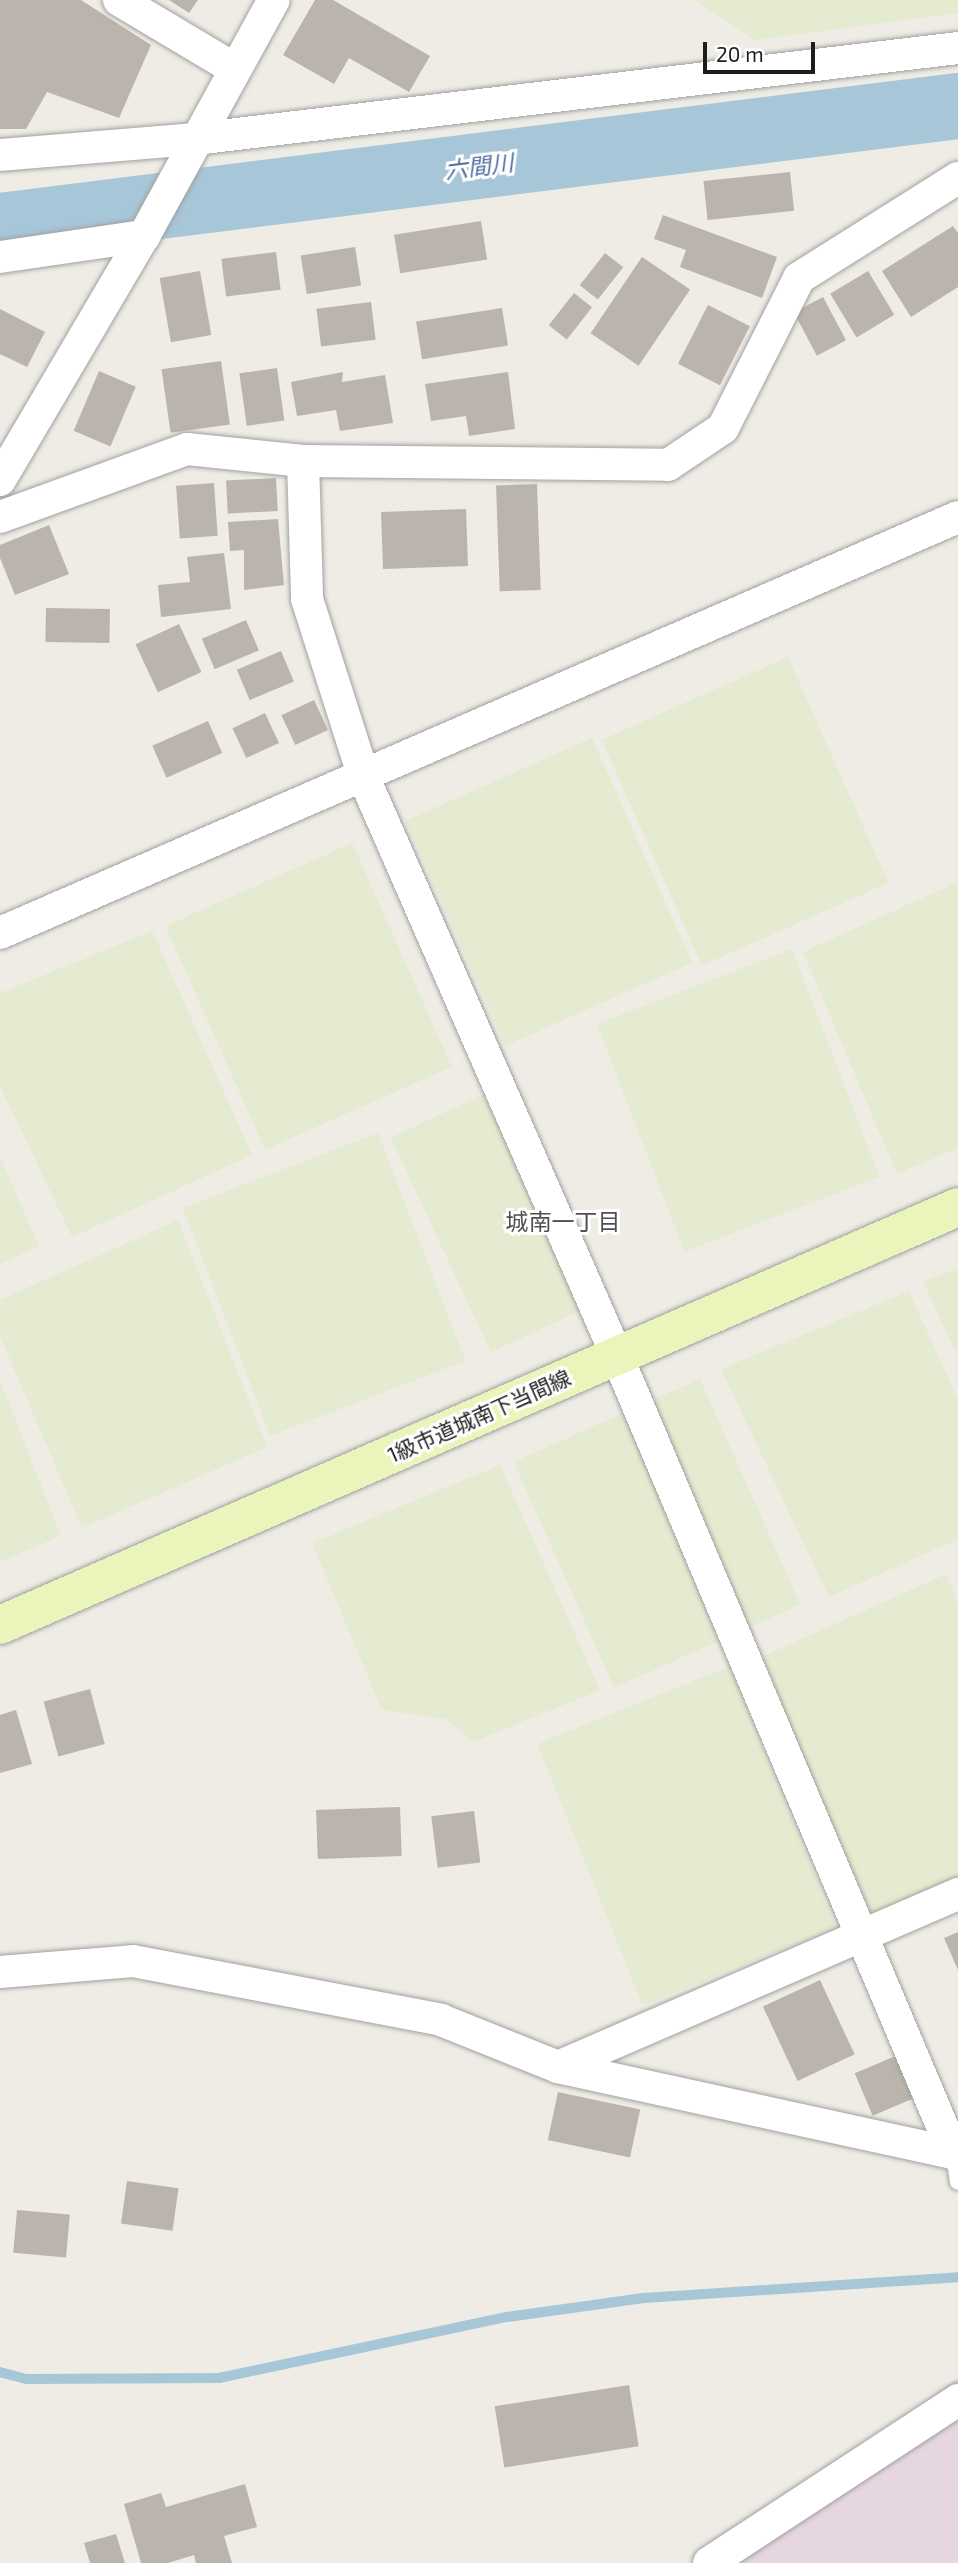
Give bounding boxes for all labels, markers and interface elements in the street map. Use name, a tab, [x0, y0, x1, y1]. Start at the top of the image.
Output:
scale bar	[706, 28, 818, 72]
text: 20 m	[716, 41, 764, 66]
water label: 六間川	[443, 148, 515, 184]
district label: 城南一丁目	[506, 1207, 620, 1235]
street label: 1級市道城南下当間線	[384, 1364, 574, 1468]

